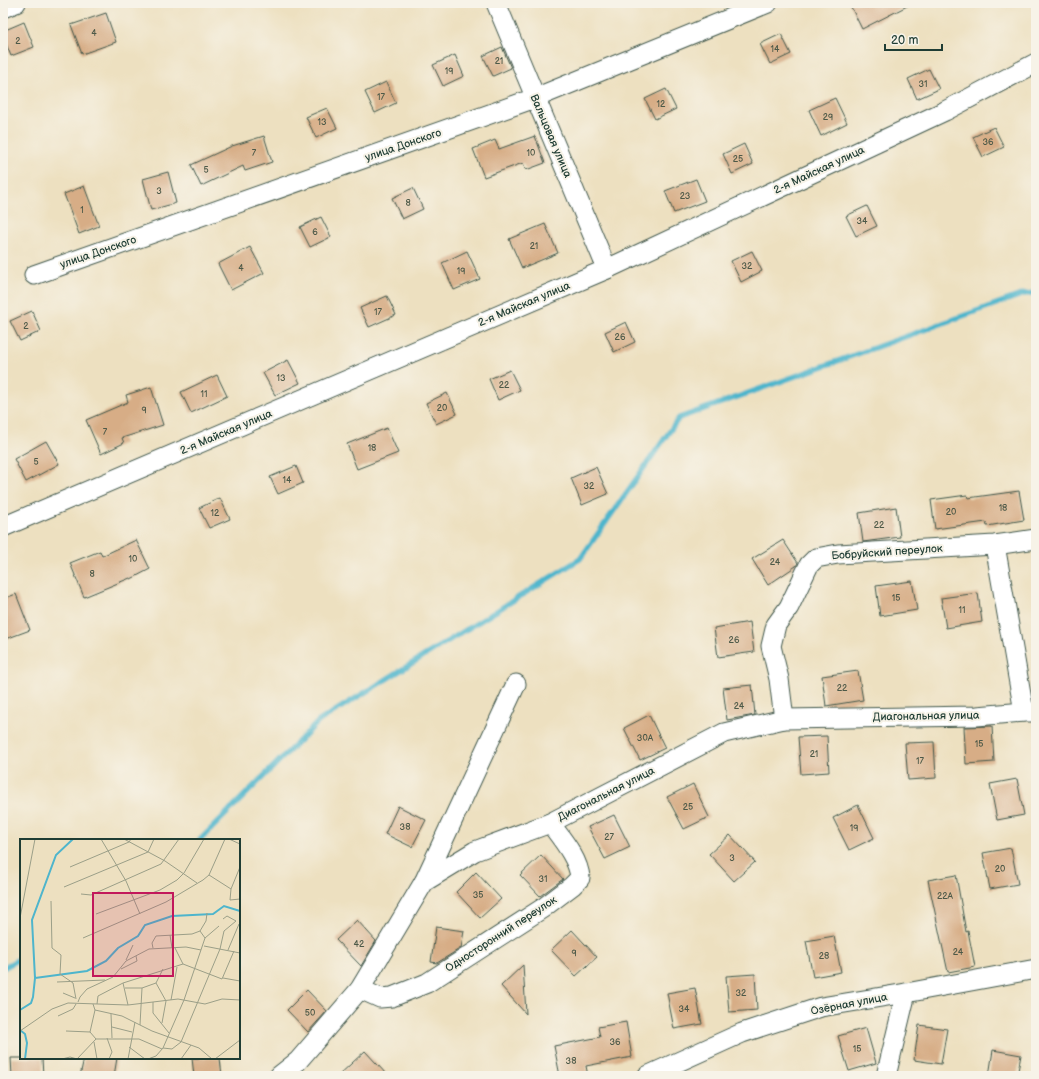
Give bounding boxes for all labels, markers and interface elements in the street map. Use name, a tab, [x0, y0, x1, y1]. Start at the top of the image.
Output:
scale bar	[885, 26, 942, 52]
house number: 4	[91, 28, 97, 39]
text: 20 m	[891, 33, 918, 48]
house number: 2	[15, 36, 21, 47]
house number: 14	[771, 44, 780, 55]
house number: 21	[495, 56, 503, 67]
house number: 19	[445, 66, 453, 77]
house number: 31	[918, 79, 928, 90]
house number: 17	[377, 92, 386, 103]
street label: Вальцовая улица	[528, 92, 575, 180]
house number: 12	[657, 99, 666, 110]
house number: 29	[823, 112, 833, 123]
house number: 13	[317, 117, 327, 128]
street label: улица Донского	[363, 126, 443, 164]
house number: 36	[982, 137, 994, 148]
street label: 2-я Майская улица	[772, 143, 867, 197]
house number: 7	[252, 148, 257, 159]
house number: 10	[527, 148, 535, 159]
house number: 25	[733, 154, 743, 165]
house number: 5	[203, 165, 209, 176]
house number: 3	[156, 186, 162, 197]
house number: 23	[680, 191, 691, 202]
house number: 8	[405, 198, 411, 209]
house number: 1	[80, 205, 84, 216]
house number: 34	[856, 216, 868, 227]
house number: 6	[312, 227, 318, 238]
street label: улица Донского	[58, 233, 138, 271]
house number: 21	[530, 241, 538, 252]
house number: 32	[742, 261, 753, 272]
house number: 4	[238, 263, 244, 274]
house number: 19	[457, 266, 465, 277]
street label: 2-я Майская улица	[476, 279, 572, 329]
house number: 17	[374, 307, 383, 318]
house number: 2	[23, 321, 29, 332]
house number: 26	[615, 332, 626, 343]
house number: 13	[276, 373, 286, 384]
house number: 22	[499, 380, 510, 391]
house number: 11	[201, 389, 207, 400]
house number: 20	[437, 403, 447, 414]
house number: 9	[141, 405, 147, 416]
street label: 2-я Майская улица	[178, 407, 274, 457]
house number: 7	[103, 427, 108, 438]
house number: 18	[368, 443, 376, 454]
house number: 5	[33, 457, 39, 468]
house number: 14	[283, 475, 292, 486]
house number: 32	[584, 481, 595, 492]
house number: 18	[999, 503, 1007, 514]
house number: 20	[946, 507, 956, 518]
house number: 12	[211, 508, 220, 519]
house number: 22	[874, 520, 885, 531]
street label: Бобруйский переулок	[831, 542, 943, 562]
house number: 10	[129, 554, 137, 565]
house number: 24	[770, 557, 781, 568]
house number: 8	[89, 569, 95, 580]
house number: 15	[892, 593, 900, 604]
house number: 11	[959, 605, 965, 616]
house number: 26	[729, 635, 740, 646]
house number: 22	[837, 683, 848, 694]
house number: 24	[734, 701, 745, 712]
street label: Диагональная улица	[872, 709, 980, 723]
house number: 30А	[637, 733, 654, 744]
house number: 15	[975, 739, 983, 750]
house number: 21	[810, 749, 818, 760]
house number: 17	[916, 756, 925, 767]
street label: Диагональная улица	[555, 764, 657, 824]
house number: 25	[683, 802, 693, 813]
house number: 38	[400, 822, 410, 833]
house number: 19	[850, 823, 858, 834]
house number: 27	[604, 832, 614, 843]
inset map	[20, 839, 240, 1059]
house number: 3	[729, 853, 735, 864]
house number: 20	[995, 864, 1005, 875]
house number: 31	[538, 874, 548, 885]
house number: 35	[473, 890, 483, 901]
house number: 22А	[937, 891, 954, 902]
street label: Односторонний переулок	[443, 893, 559, 975]
house number: 42	[354, 939, 365, 950]
house number: 24	[953, 947, 964, 958]
house number: 9	[571, 948, 577, 959]
house number: 28	[819, 951, 829, 962]
house number: 32	[736, 988, 747, 999]
street label: Озёрная улица	[810, 990, 889, 1018]
house number: 34	[678, 1004, 690, 1015]
house number: 50	[305, 1008, 315, 1019]
house number: 36	[609, 1037, 621, 1048]
house number: 15	[853, 1044, 861, 1055]
house number: 38	[566, 1056, 576, 1067]

